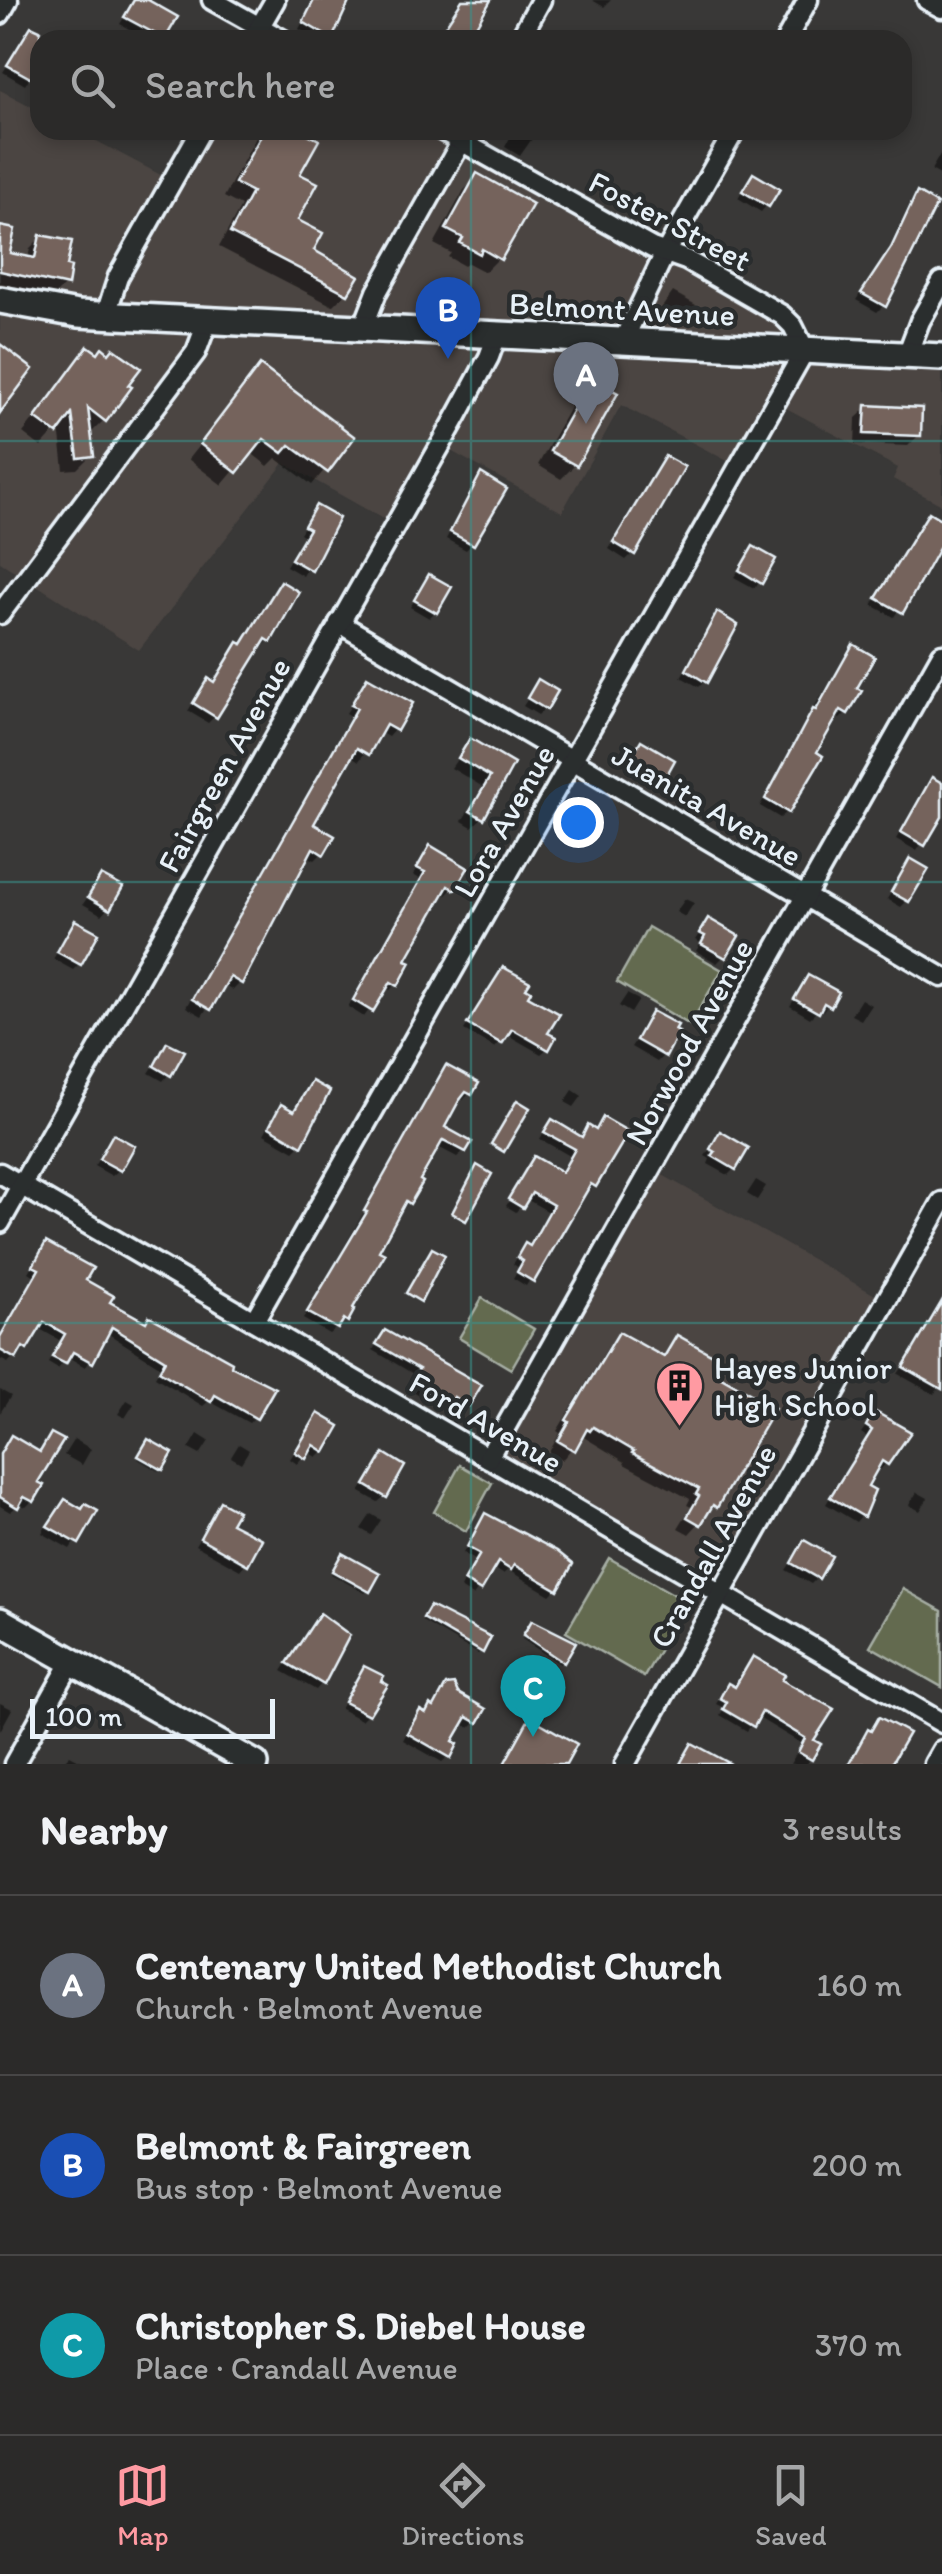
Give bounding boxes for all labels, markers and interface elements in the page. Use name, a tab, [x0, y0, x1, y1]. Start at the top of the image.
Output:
search box	[30, 30, 912, 140]
icon: search	[65, 58, 120, 113]
text: Search here	[145, 62, 336, 108]
street label: Foster Street	[583, 162, 757, 280]
pin: B	[416, 276, 480, 359]
street label: Belmont Avenue	[508, 284, 736, 334]
pin: A	[554, 342, 618, 424]
street label: Fairgreen Avenue	[149, 651, 299, 879]
street label: Juanita Avenue	[605, 735, 809, 875]
street label: Lora Avenue	[445, 738, 563, 904]
your location	[553, 797, 604, 848]
street label: Norwood Avenue	[617, 932, 761, 1152]
place label: Hayes Junior High School	[714, 1349, 892, 1424]
building icon: Hayes Junior High School	[653, 1360, 705, 1428]
street label: Ford Avenue	[403, 1363, 569, 1481]
street label: Crandall Avenue	[641, 1438, 785, 1654]
pin: C	[500, 1654, 566, 1737]
scale bar	[30, 1694, 275, 1738]
text: 100 m	[45, 1699, 122, 1733]
text: Nearby	[40, 1804, 167, 1855]
text: 3 results	[782, 1810, 902, 1848]
text: Centenary United Methodist Church	[135, 1943, 721, 1989]
text: A	[62, 1966, 83, 2004]
text: 160 m	[816, 1966, 902, 2004]
text: Church · Belmont Avenue	[135, 1989, 483, 2027]
text: Belmont & Fairgreen	[135, 2123, 471, 2169]
text: B	[62, 2146, 83, 2184]
text: 200 m	[812, 2146, 902, 2184]
text: Bus stop · Belmont Avenue	[135, 2169, 503, 2207]
text: Christopher S. Diebel House	[135, 2303, 586, 2349]
text: C	[62, 2326, 83, 2364]
text: 370 m	[815, 2326, 902, 2364]
text: Place · Crandall Avenue	[135, 2349, 458, 2387]
tab: Map	[115, 2458, 170, 2552]
tab: Directions	[401, 2458, 524, 2552]
tab: Saved	[755, 2458, 827, 2552]

